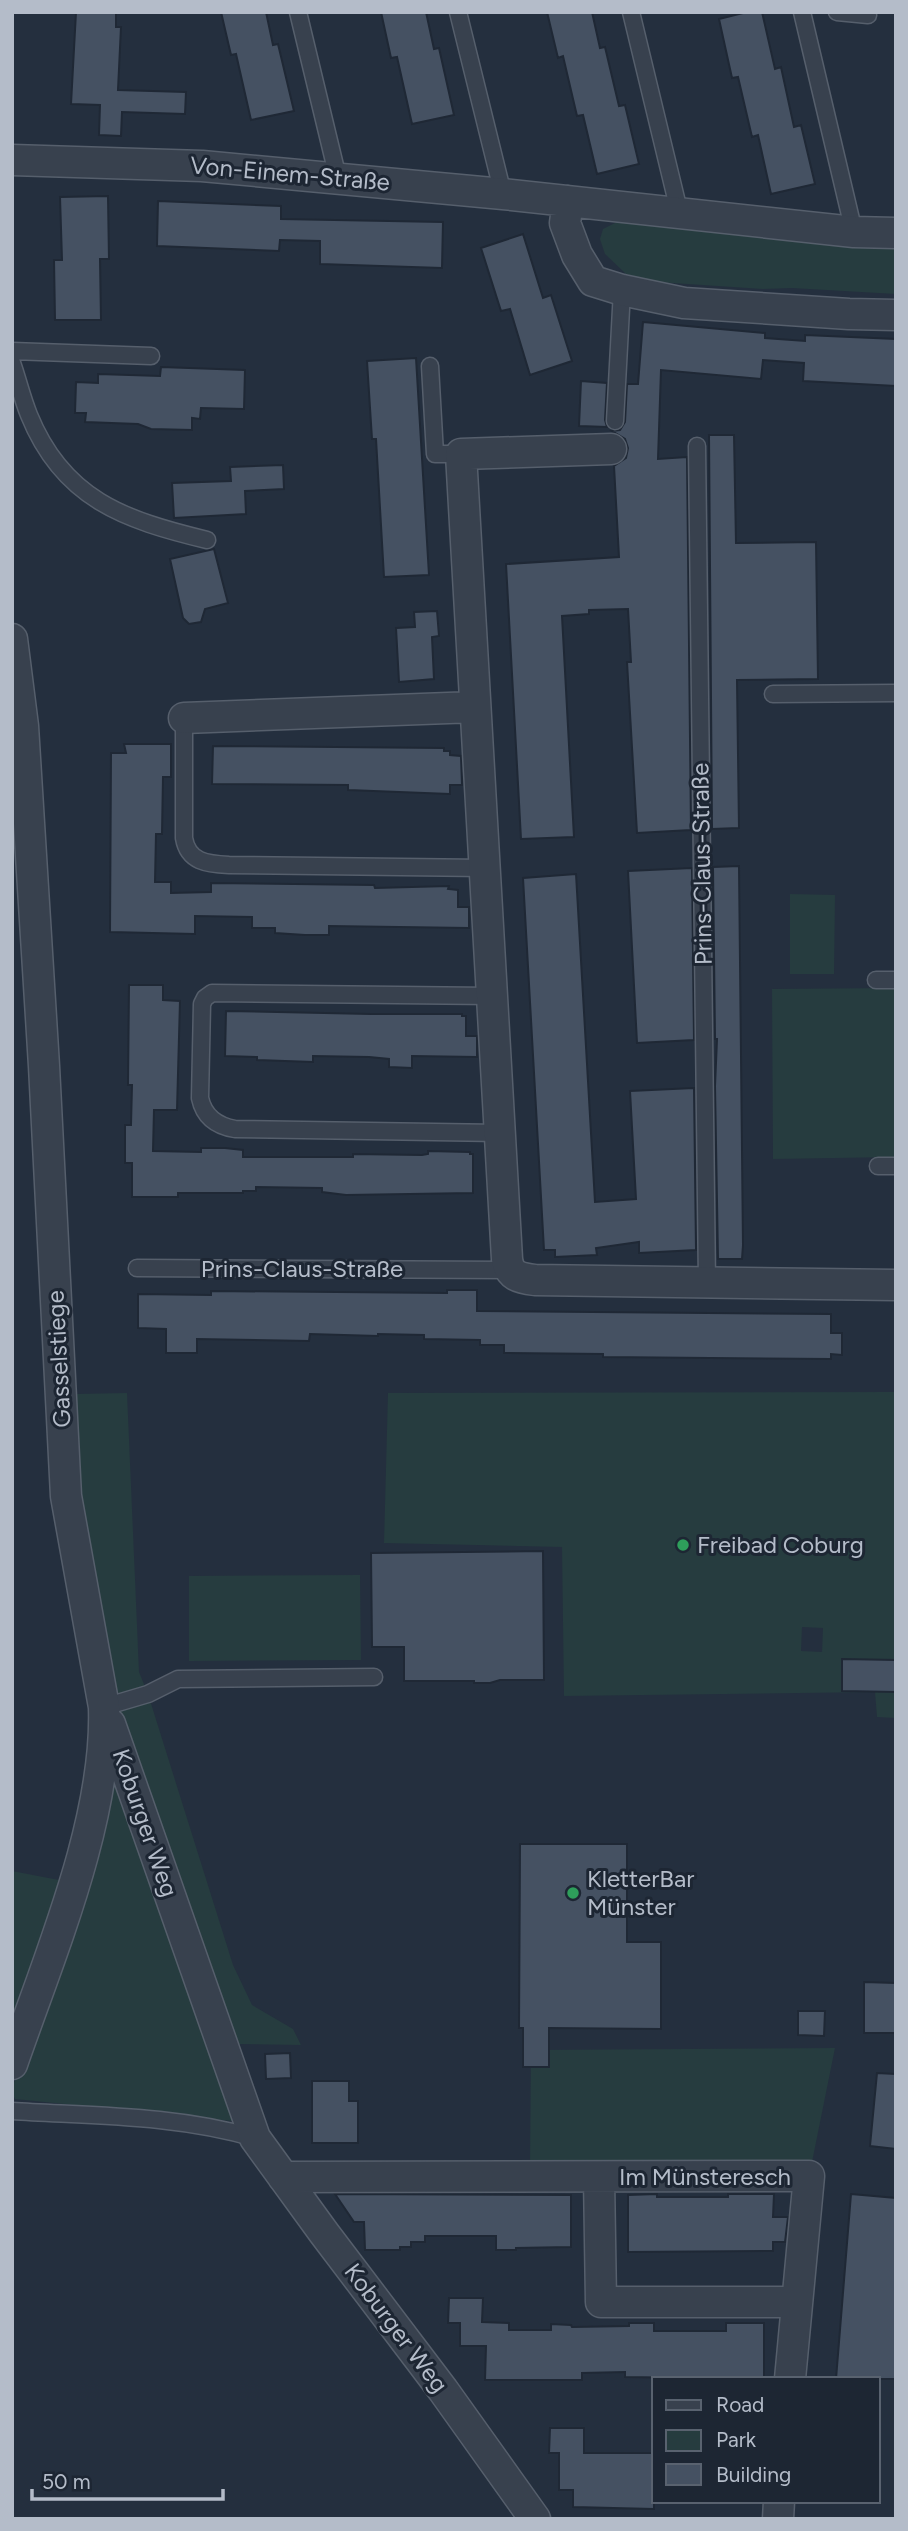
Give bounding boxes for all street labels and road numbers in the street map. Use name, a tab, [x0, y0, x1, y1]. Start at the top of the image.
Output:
street label: Von-Einem-Straße	[189, 150, 391, 197]
street label: Prins-Claus-Straße	[685, 763, 718, 965]
street label: Prins-Claus-Straße	[201, 1254, 403, 1283]
street label: Gasselstiege	[40, 1290, 77, 1428]
street label: Koburger Weg	[107, 1745, 184, 1901]
street label: Im Münsteresch	[619, 2162, 791, 2191]
street label: Koburger Weg	[338, 2257, 454, 2398]

